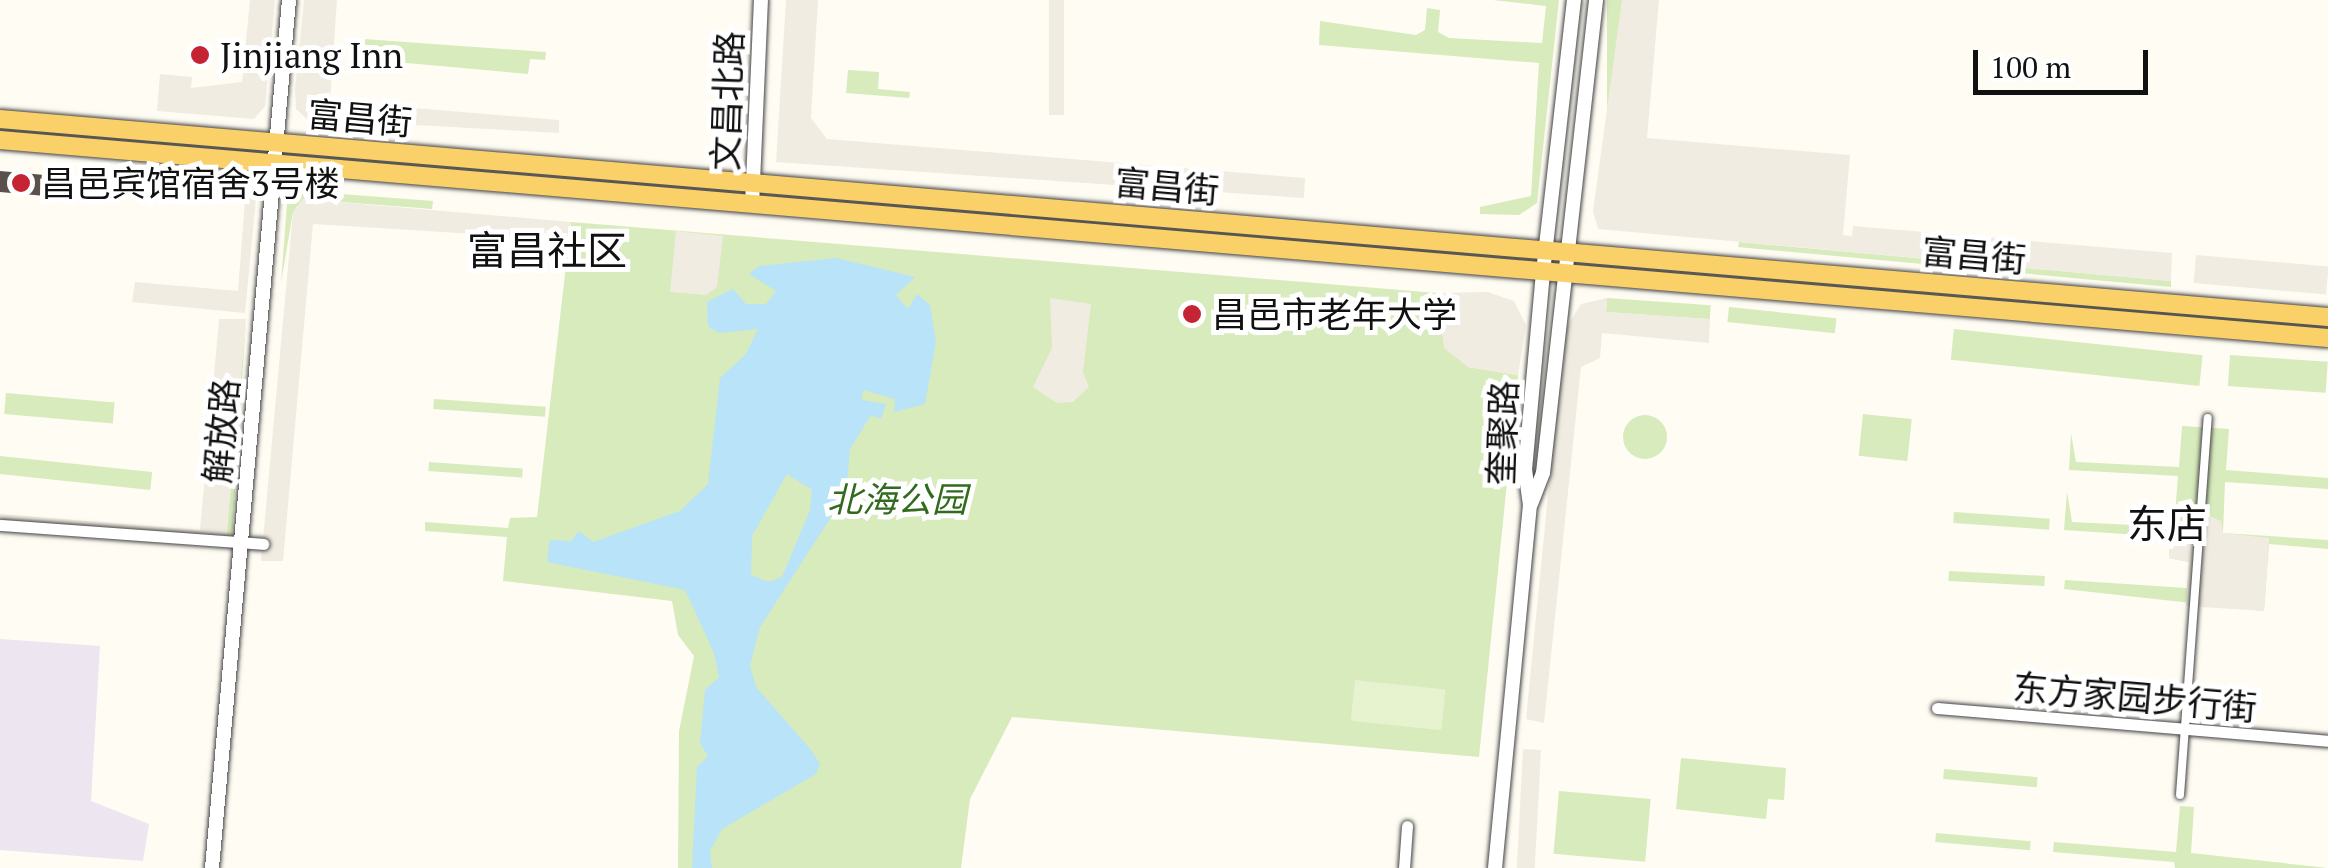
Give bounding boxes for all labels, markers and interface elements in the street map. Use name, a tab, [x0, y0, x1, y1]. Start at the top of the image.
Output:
street label: 文昌北路	[704, 30, 750, 172]
scale bar	[1978, 30, 2153, 92]
place label: Jinjiang Inn	[220, 34, 403, 76]
marker: Jinjiang Inn	[189, 44, 211, 66]
text: 100 m	[1990, 47, 2071, 87]
street label: 富昌街	[306, 93, 414, 143]
street label: 富昌街	[1113, 161, 1221, 211]
place label: 昌邑宾馆宿舍3号楼	[41, 162, 340, 204]
marker: 昌邑宾馆宿舍3号楼	[10, 172, 32, 194]
district label: 富昌社区	[467, 226, 627, 274]
street label: 富昌街	[1920, 230, 2028, 280]
place label: 昌邑市老年大学	[1212, 293, 1457, 335]
marker: 昌邑市老年大学	[1181, 303, 1203, 325]
street label: 解放路	[196, 377, 246, 485]
street label: 奎聚路	[1479, 380, 1525, 486]
park label: 北海公园	[827, 478, 967, 520]
district label: 东店	[2127, 499, 2207, 547]
street label: 东方家园步行街	[2011, 665, 2259, 729]

